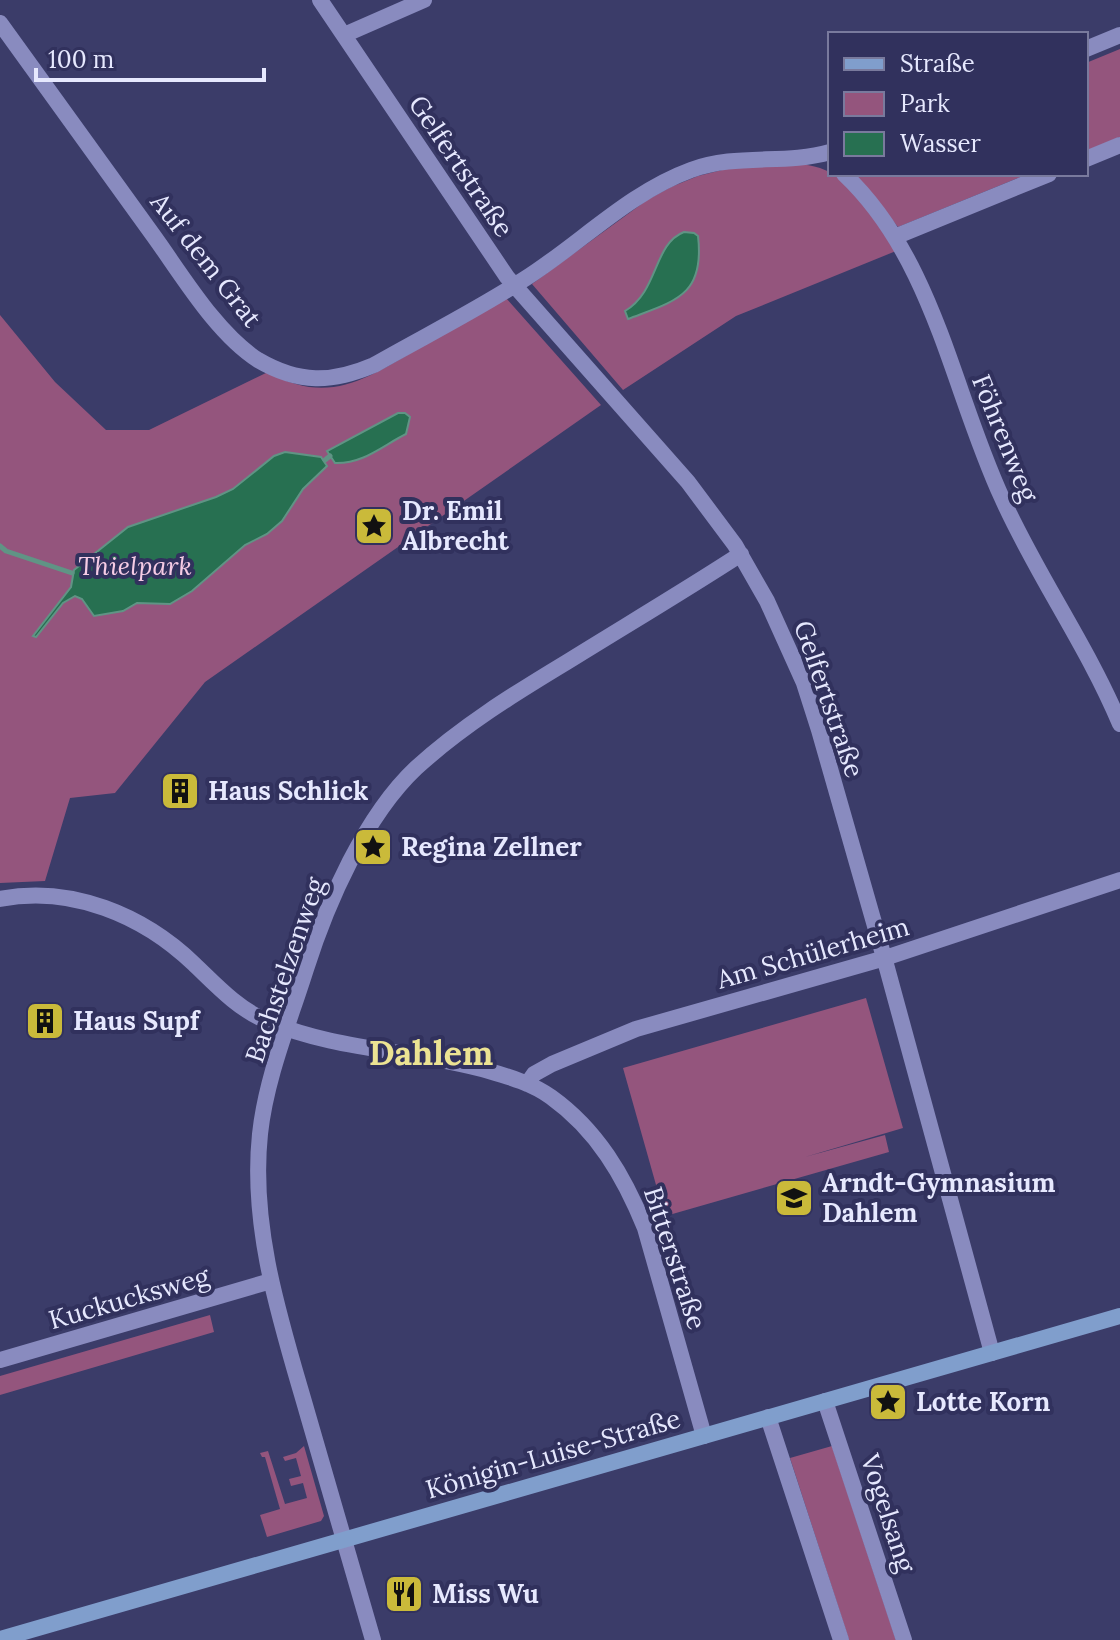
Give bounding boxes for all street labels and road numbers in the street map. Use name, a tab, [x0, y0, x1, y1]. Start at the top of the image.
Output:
street label: Gelfertstraße	[402, 89, 521, 243]
street label: Auf dem Grat	[143, 185, 269, 333]
street label: Föhrenweg	[965, 369, 1046, 507]
street label: Gelfertstraße	[787, 616, 872, 782]
street label: Bachstelzenweg	[237, 872, 332, 1067]
street label: Am Schülerheim	[712, 909, 913, 996]
street label: Bitterstraße	[637, 1182, 714, 1333]
street label: Kuckucksweg	[45, 1259, 213, 1336]
street label: Königin-Luise-Straße	[422, 1401, 684, 1506]
street label: Vogelsang	[854, 1449, 923, 1577]

